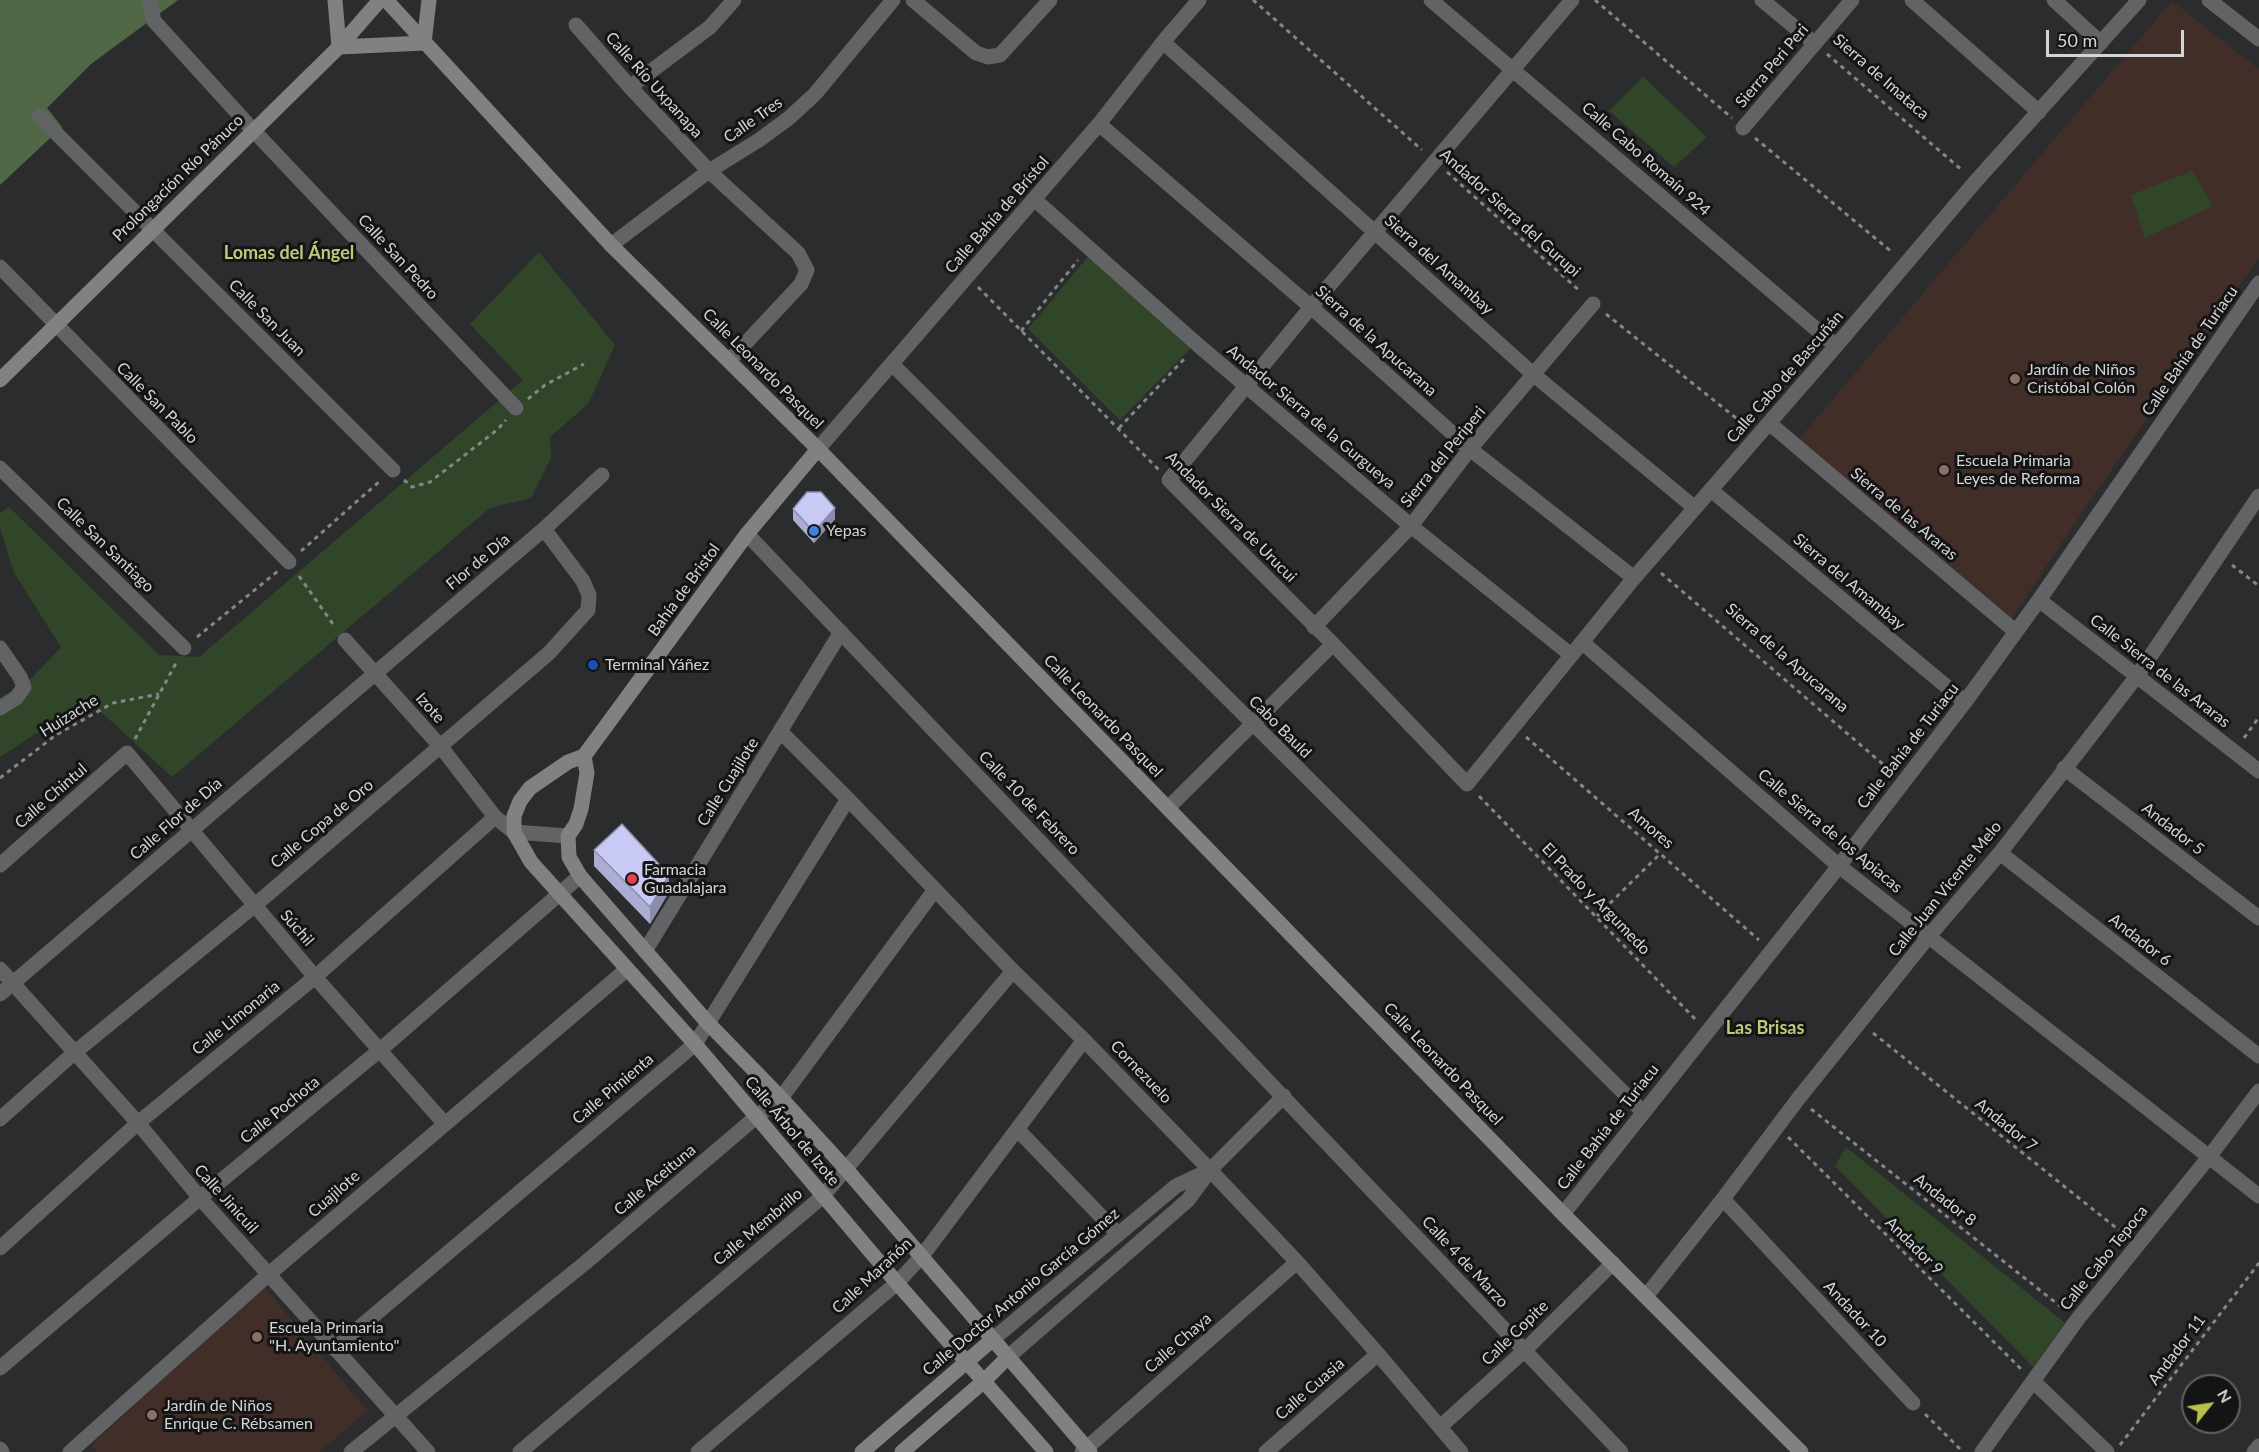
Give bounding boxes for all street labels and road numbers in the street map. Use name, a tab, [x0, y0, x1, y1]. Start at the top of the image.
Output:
street label: Sierra Peri Peri	[1731, 20, 1813, 112]
street label: Calle Río Uxpanapa	[601, 28, 707, 142]
street label: Sierra de Imataca	[1829, 30, 1933, 124]
street label: Calle Tres	[720, 93, 786, 147]
street label: Calle Cabo Romaín 924	[1578, 98, 1714, 220]
street label: Prolongación Río Pánuco	[109, 111, 247, 245]
street label: Andador Sierra del Gurupi	[1436, 145, 1584, 281]
street label: Calle Bahía de Brístol	[941, 153, 1053, 277]
street label: Calle San Pedro	[354, 210, 442, 304]
street label: Sierra del Amambay	[1381, 211, 1497, 319]
street label: Calle San Juan	[225, 276, 309, 360]
street label: Sierra de la Apucarana	[1311, 281, 1441, 401]
street label: Calle Bahía de Turiacu	[2138, 282, 2242, 420]
street label: Calle Leonardo Pasquel	[699, 305, 827, 433]
street label: Calle Cabo de Bascuñán	[1722, 307, 1848, 447]
street label: Andador Sierra de la Gurgueya	[1223, 341, 1399, 493]
street label: Calle San Pablo	[112, 358, 202, 448]
street label: Sierra del Periperi	[1396, 403, 1490, 511]
street label: Andador Sierra de Urucui	[1162, 448, 1300, 586]
street label: Sierra de las Araras	[1847, 464, 1961, 564]
street label: Calle San Santiago	[52, 493, 158, 597]
street label: Flor de Día	[442, 530, 514, 594]
street label: Sierra del Amambay	[1789, 530, 1909, 634]
street label: Bahía de Bristol	[644, 540, 724, 640]
street label: Sierra de la Apucarana	[1722, 599, 1852, 717]
street label: Calle Sierra de las Araras	[2086, 610, 2234, 732]
street label: Calle Leonardo Pasquel	[1040, 651, 1166, 781]
street label: Calle Bahía de Turiacu	[1853, 679, 1963, 813]
street label: Izote	[411, 689, 449, 727]
street label: Huizache	[36, 691, 102, 741]
street label: Cabo Bauld	[1245, 692, 1315, 762]
street label: Calle Cuajilote	[693, 734, 763, 830]
street label: Calle 10 de Febrero	[974, 747, 1084, 859]
street label: Calle Chintul	[11, 759, 91, 833]
street label: Calle Sierra de los Apiacas	[1754, 765, 1906, 897]
street label: Calle Flor de Día	[126, 774, 226, 864]
street label: Calle Copa de Oro	[267, 775, 377, 873]
street label: Andador 5	[2138, 799, 2208, 859]
street label: Amores	[1624, 803, 1678, 853]
street label: Calle Juan Vicente Melo	[1884, 817, 2006, 961]
street label: El Prado y Argumedo	[1538, 839, 1654, 959]
street label: Súchil	[276, 906, 318, 950]
street label: Andador 6	[2105, 910, 2175, 970]
street label: Calle Limonaria	[188, 977, 284, 1059]
street label: Calle Leonardo Pasquel	[1380, 999, 1506, 1129]
street label: Cornezuelo	[1106, 1036, 1176, 1108]
street label: Calle Pimienta	[568, 1049, 658, 1129]
street label: Calle Bahía de Turiacu	[1553, 1060, 1663, 1194]
street label: Calle Pochota	[237, 1072, 323, 1148]
street label: Calle Árbol de Izote	[741, 1072, 843, 1190]
street label: Andador 7	[1971, 1094, 2041, 1156]
street label: Calle Aceituna	[610, 1140, 700, 1220]
street label: Calle Jinicuil	[190, 1161, 262, 1237]
street label: Cuajilote	[304, 1166, 364, 1222]
street label: Andador 8	[1910, 1170, 1980, 1230]
street label: Calle Membrillo	[710, 1184, 806, 1270]
street label: Calle Cabo Tepoca	[2056, 1202, 2152, 1314]
street label: Calle Doctor Antonio García Gómez	[919, 1204, 1123, 1380]
street label: Calle 4 de Marzo	[1418, 1212, 1512, 1312]
street label: Andador 9	[1881, 1213, 1947, 1279]
street label: Calle Marañón	[828, 1234, 916, 1318]
street label: Andador 10	[1820, 1277, 1890, 1351]
street label: Calle Copite	[1478, 1296, 1552, 1370]
street label: Calle Chaya	[1141, 1309, 1215, 1377]
street label: Andador 11	[2144, 1311, 2210, 1389]
street label: Calle Cuasia	[1272, 1354, 1348, 1424]

